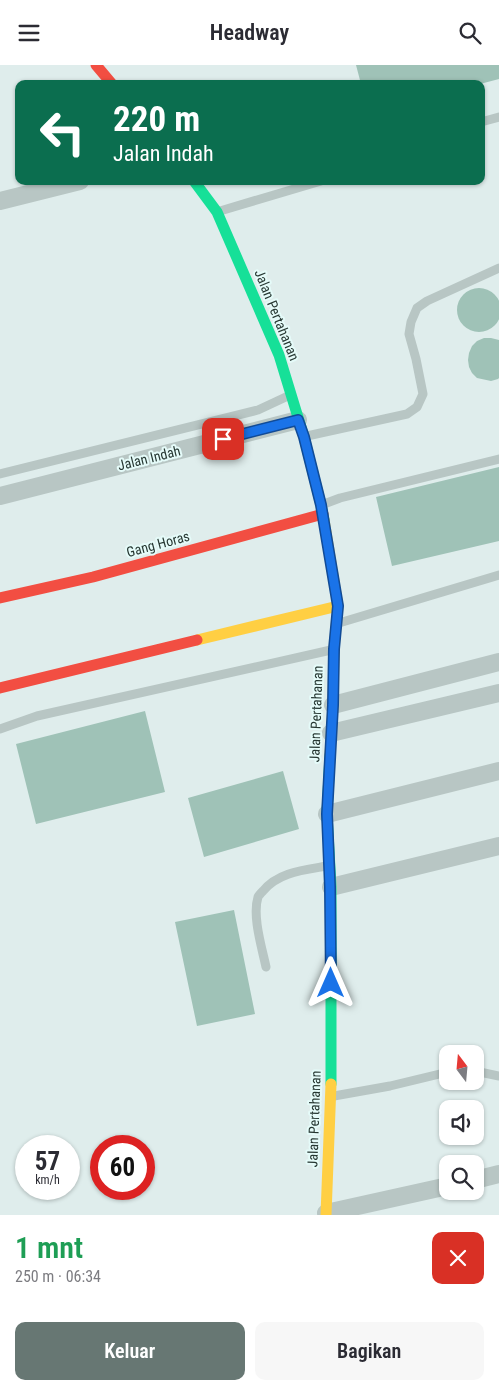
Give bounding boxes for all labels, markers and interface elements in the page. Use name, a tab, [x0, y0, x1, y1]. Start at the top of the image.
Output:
icon: menu	[15, 19, 43, 47]
icon: search	[456, 19, 484, 47]
text: Headway	[210, 20, 289, 45]
text: 220 m	[113, 99, 200, 140]
icon: left	[30, 100, 95, 165]
text: Jalan Indah	[113, 141, 214, 166]
street label: Jalan Pertahanan	[251, 267, 303, 363]
pin	[202, 418, 244, 460]
icon: arrive	[209, 425, 237, 453]
street label: Jalan Indah	[116, 442, 182, 474]
street label: Gang Horas	[125, 528, 191, 560]
street label: Jalan Pertahanan	[306, 665, 326, 763]
position arrow	[304, 956, 356, 1008]
north arrow	[439, 1045, 484, 1090]
map controls	[439, 1045, 484, 1200]
street label: Jalan Pertahanan	[304, 1070, 324, 1168]
button: sound	[439, 1100, 484, 1145]
speed limit sign: 60	[90, 1135, 155, 1200]
text: 57	[35, 1147, 60, 1176]
button: search	[439, 1155, 484, 1200]
text: km/h	[35, 1173, 60, 1187]
text: 1 mnt	[15, 1230, 83, 1265]
button: close	[432, 1232, 484, 1284]
text: 250 m · 06:34	[15, 1267, 101, 1286]
button: Keluar	[15, 1322, 245, 1380]
button: Bagikan	[255, 1322, 484, 1380]

